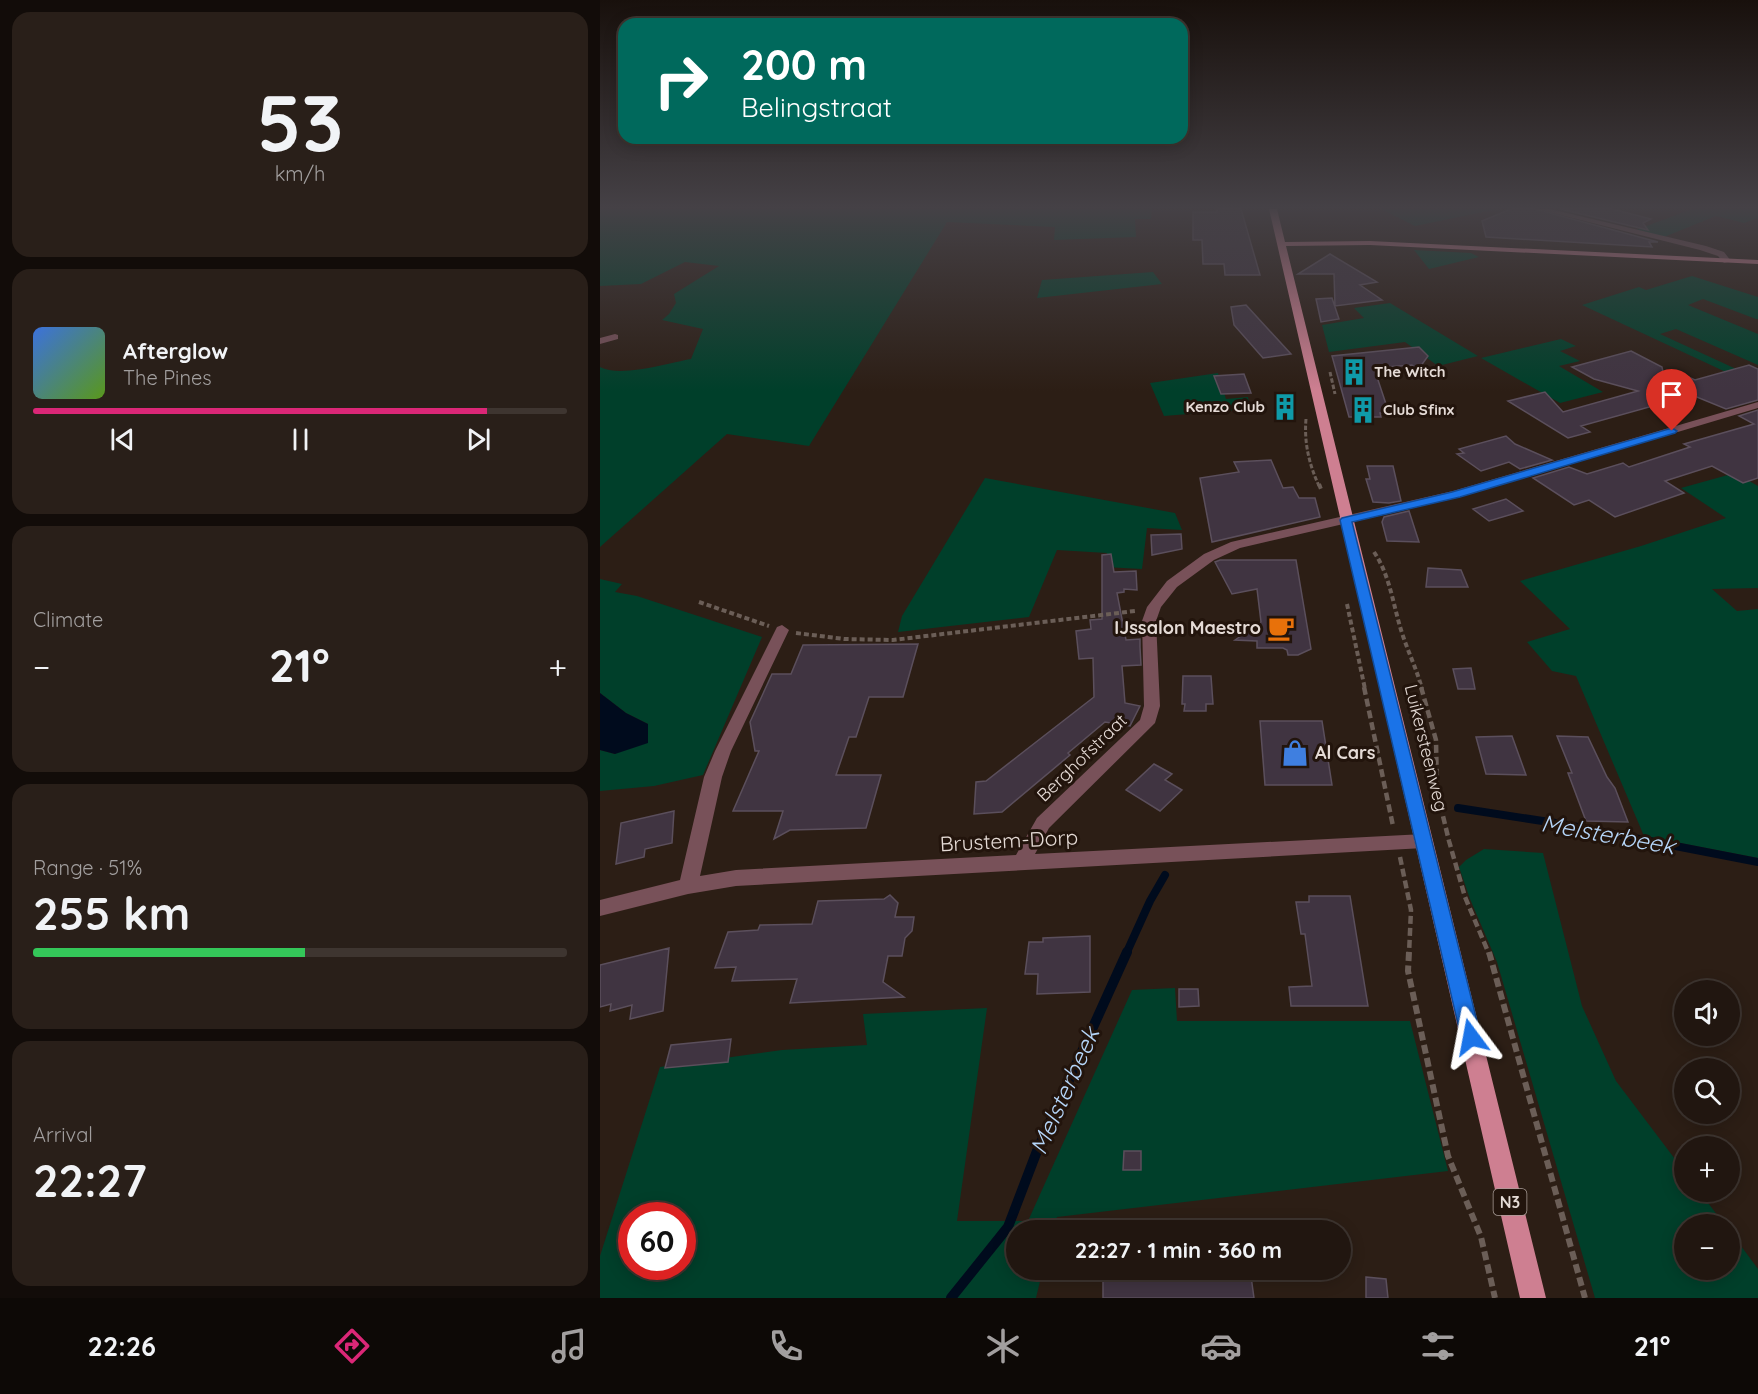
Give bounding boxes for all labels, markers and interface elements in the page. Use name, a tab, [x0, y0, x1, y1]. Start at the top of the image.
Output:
text: 200 m	[741, 38, 867, 91]
icon: right	[642, 42, 720, 120]
text: 53	[257, 73, 343, 171]
text: Belingstraat	[741, 90, 892, 124]
text: km/h	[275, 161, 325, 186]
text: Afterglow	[123, 337, 228, 365]
building icon: The Witch	[1339, 357, 1369, 387]
place label: The Witch	[1374, 362, 1446, 381]
text: The Pines	[123, 365, 212, 390]
pin	[1646, 369, 1697, 431]
icon: arrive	[1655, 378, 1688, 411]
building icon: Kenzo Club	[1270, 392, 1300, 422]
building icon: Club Sfinx	[1348, 395, 1378, 425]
place label: Kenzo Club	[1185, 397, 1265, 416]
place label: Club Sfinx	[1383, 400, 1455, 419]
icon: previous	[106, 423, 139, 456]
icon: pause	[284, 423, 317, 456]
icon: next	[462, 423, 495, 456]
text: Climate	[33, 607, 103, 632]
cafe icon: IJssalon Maestro	[1266, 613, 1296, 643]
place label: IJssalon Maestro	[1114, 616, 1261, 639]
text: 21°	[269, 637, 330, 693]
text: −	[33, 646, 50, 687]
text: +	[548, 646, 567, 687]
street label: Luikersteenweg	[1400, 682, 1453, 814]
street label: Berghofstraat	[1032, 709, 1132, 806]
shop icon: Al Cars	[1280, 738, 1310, 768]
place label: Al Cars	[1315, 741, 1376, 764]
water label: Melsterbeek	[1539, 807, 1680, 861]
street label: Brustem-Dorp	[939, 823, 1079, 857]
text: Range · 51%	[33, 855, 142, 880]
text: 255 km	[33, 885, 190, 941]
map controls	[1674, 980, 1740, 1280]
button: sound	[1674, 980, 1740, 1046]
position arrow	[1439, 1005, 1503, 1069]
water label: Melsterbeek	[1023, 1021, 1106, 1159]
button: search	[1674, 1058, 1740, 1124]
text: Arrival	[33, 1122, 93, 1147]
button: +	[1674, 1136, 1740, 1202]
text: 22:27	[33, 1152, 147, 1208]
road number: N3	[1494, 1189, 1526, 1215]
speed limit sign: 60	[618, 1202, 696, 1280]
button: −	[1674, 1214, 1740, 1280]
text: 22:27 · 1 min · 360 m	[1075, 1236, 1282, 1264]
icon: directions	[331, 1325, 373, 1367]
icon: music	[548, 1325, 590, 1367]
icon: phone	[765, 1325, 807, 1367]
icon: climate	[982, 1325, 1024, 1367]
icon: car	[1200, 1325, 1242, 1367]
icon: filters	[1417, 1325, 1459, 1367]
text: 22:26	[88, 1329, 156, 1363]
text: 21°	[1634, 1329, 1670, 1363]

